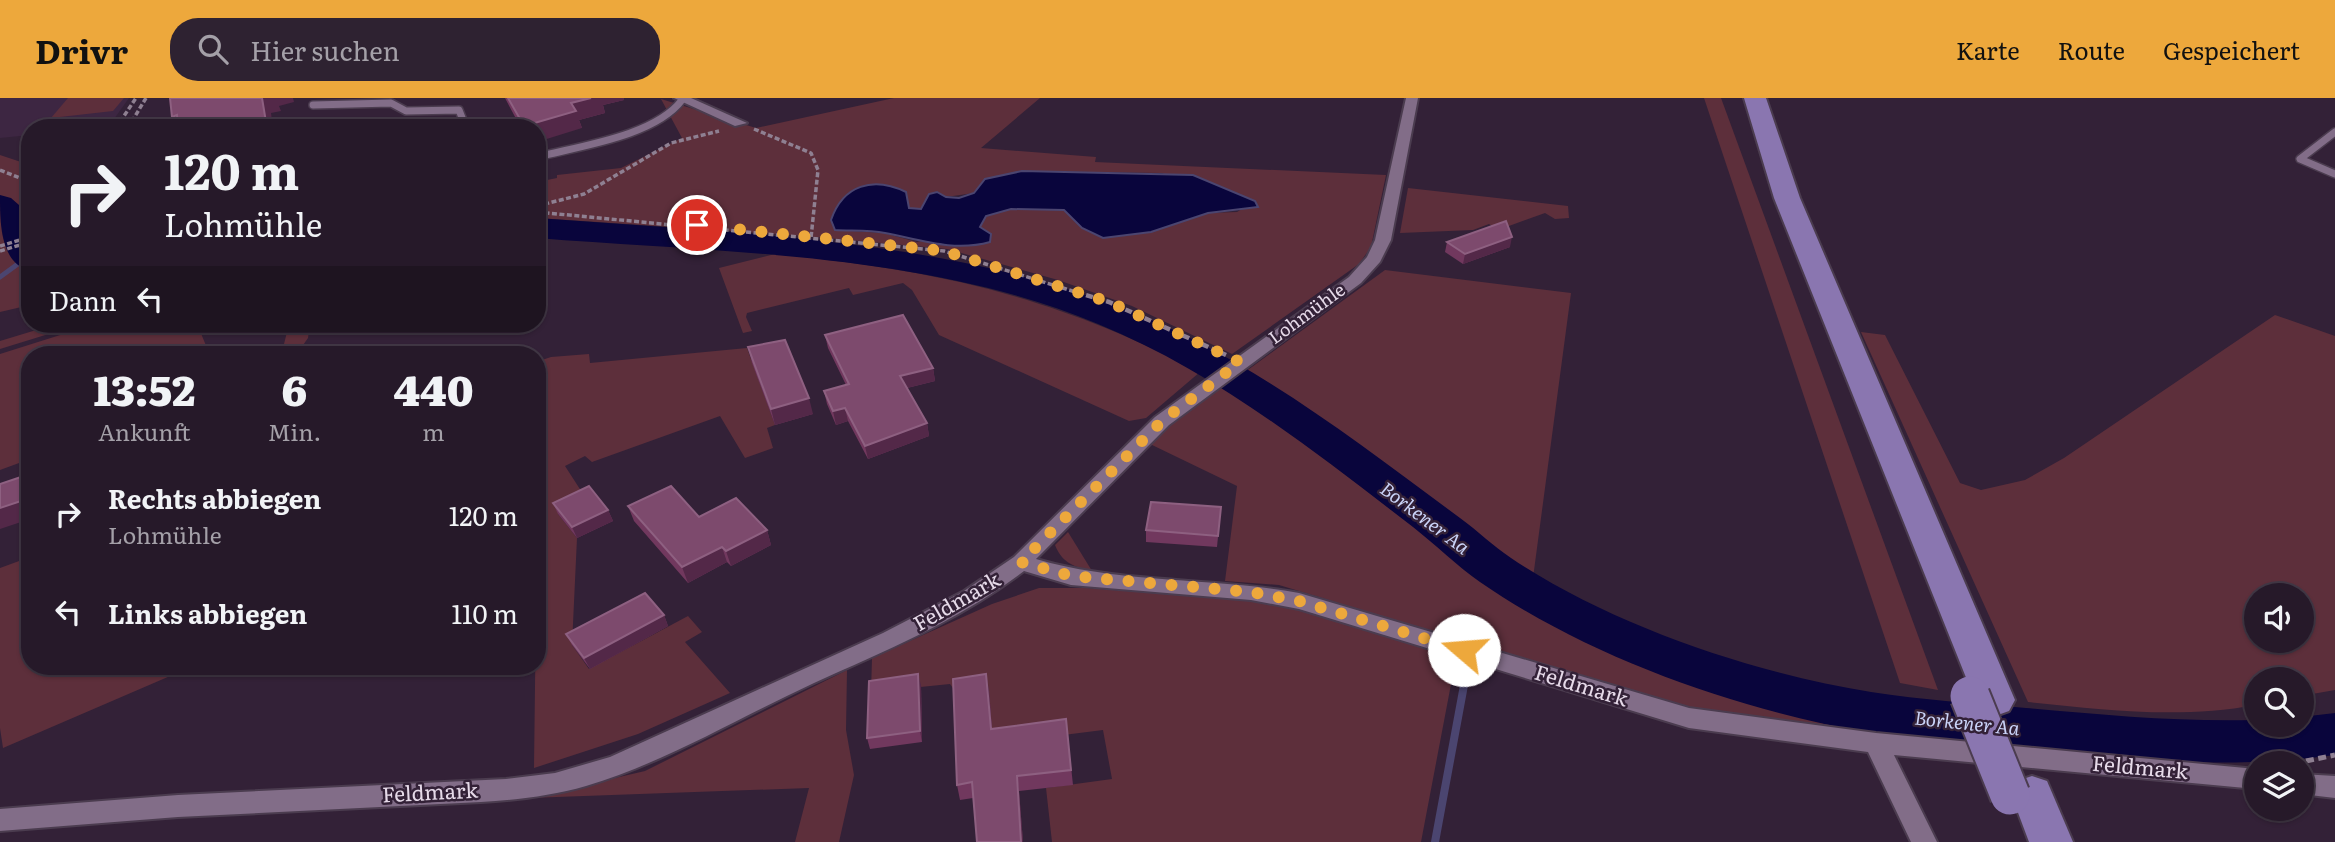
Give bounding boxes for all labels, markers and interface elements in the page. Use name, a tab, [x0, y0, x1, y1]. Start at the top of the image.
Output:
search box	[170, 18, 660, 81]
text: Drivr	[35, 25, 128, 74]
icon: search	[194, 30, 232, 68]
text: Hier suchen	[250, 30, 400, 69]
text: Karte	[1956, 32, 2020, 67]
text: Route	[2058, 32, 2125, 67]
text: Gespeichert	[2163, 32, 2300, 67]
text: 120 m	[164, 132, 299, 205]
icon: right	[49, 147, 140, 238]
pin	[667, 195, 727, 255]
text: Lohmühle	[164, 199, 322, 247]
icon: arrive	[678, 206, 716, 244]
street label: Lohmühle	[1262, 276, 1350, 350]
text: Dann	[49, 280, 117, 319]
icon: left	[131, 280, 169, 318]
text: 13:52	[93, 357, 195, 419]
text: 6	[282, 357, 307, 419]
text: 440	[394, 357, 474, 419]
text: Ankunft	[98, 414, 190, 448]
text: Min.	[268, 414, 321, 448]
text: m	[422, 414, 445, 448]
water label: Borkener Aa	[1375, 474, 1476, 560]
text: Rechts abbiegen	[108, 478, 321, 517]
icon: right	[49, 495, 87, 533]
text: 120 m	[449, 495, 518, 534]
text: Lohmühle	[108, 517, 222, 551]
street label: Feldmark	[906, 562, 1005, 637]
map controls	[2244, 583, 2314, 821]
button: sound	[2244, 583, 2314, 653]
icon: left	[49, 593, 87, 631]
text: Links abbiegen	[108, 593, 307, 632]
text: 110 m	[451, 593, 518, 632]
position arrow	[1427, 613, 1501, 687]
street label: Feldmark	[1531, 655, 1632, 713]
button: search	[2244, 667, 2314, 737]
water label: Borkener Aa	[1913, 703, 2021, 741]
street label: Feldmark	[2091, 746, 2190, 785]
button: layers	[2244, 751, 2314, 821]
street label: Feldmark	[381, 773, 479, 808]

